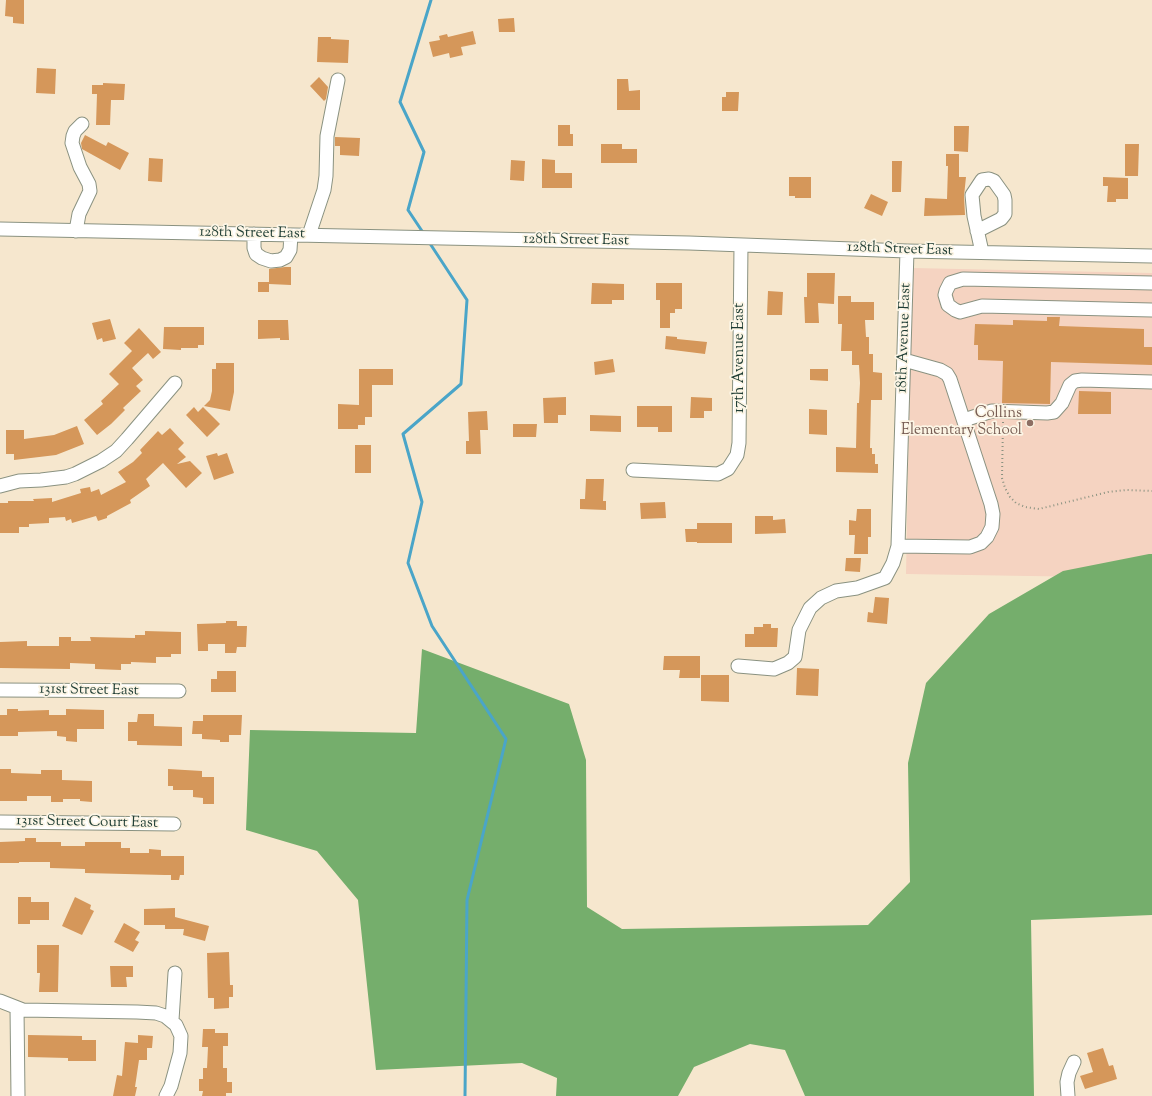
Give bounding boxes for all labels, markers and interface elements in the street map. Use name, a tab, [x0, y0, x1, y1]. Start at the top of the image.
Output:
street label: 128th Street East	[199, 224, 305, 244]
street label: 128th Street East	[523, 231, 629, 251]
street label: 128th Street East	[847, 239, 953, 261]
street label: 18th Avenue East	[894, 283, 916, 393]
street label: 17th Avenue East	[731, 303, 749, 413]
place label: Collins Elementary School	[901, 405, 1022, 440]
marker: Collins Elementary School	[1025, 418, 1035, 428]
street label: 131st Street East	[39, 681, 139, 701]
street label: 131st Street Court East	[16, 813, 158, 833]

